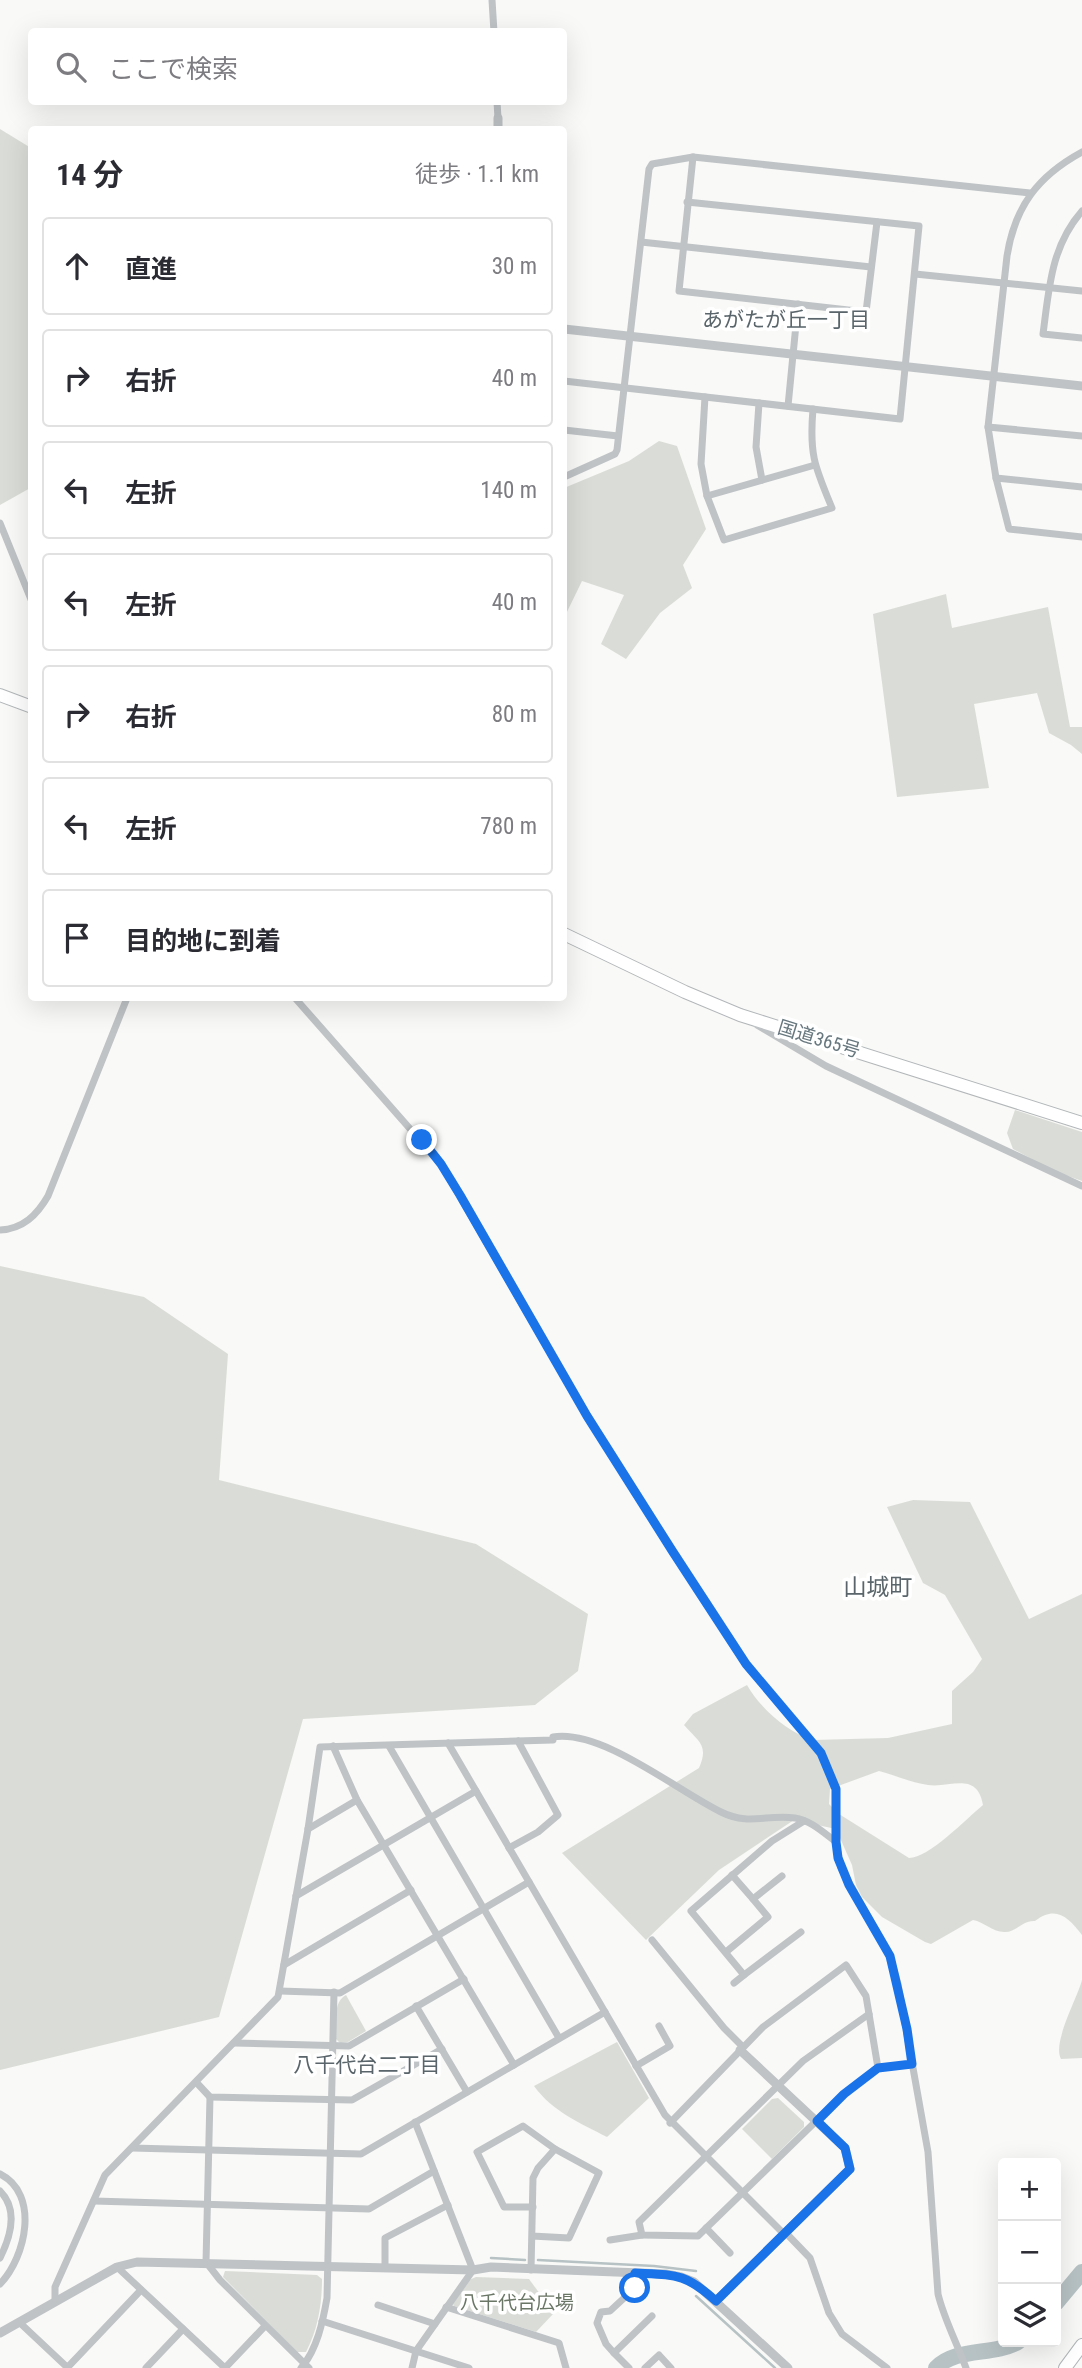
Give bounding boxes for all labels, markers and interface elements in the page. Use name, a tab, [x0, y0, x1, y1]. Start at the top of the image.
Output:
search box	[28, 28, 567, 105]
icon: search	[52, 48, 90, 86]
text: ここで検索	[108, 54, 238, 84]
text: 14 分	[56, 157, 123, 192]
text: 徒歩 · 1.1 km	[415, 161, 539, 188]
icon: ahead	[58, 247, 96, 285]
text: 30 m	[492, 253, 537, 280]
text: 直進	[125, 254, 177, 284]
district label: あがたが丘一丁目	[702, 308, 870, 332]
icon: right	[58, 359, 96, 397]
text: 40 m	[492, 365, 537, 392]
text: 右折	[125, 366, 177, 396]
icon: left	[58, 471, 96, 509]
text: 140 m	[480, 477, 537, 504]
text: 左折	[125, 478, 177, 508]
icon: left	[58, 583, 96, 621]
text: 40 m	[492, 589, 537, 616]
text: 左折	[125, 590, 177, 620]
icon: right	[58, 695, 96, 733]
text: 80 m	[492, 701, 537, 728]
text: 右折	[125, 702, 177, 732]
icon: left	[58, 807, 96, 845]
text: 780 m	[480, 813, 537, 840]
text: 左折	[125, 814, 177, 844]
icon: arrive	[58, 919, 96, 957]
text: 目的地に到着	[125, 926, 281, 956]
street label: 国道365号	[775, 1016, 863, 1062]
route end	[406, 1124, 437, 1155]
district label: 山城町	[844, 1574, 913, 1601]
district label: 八千代台二丁目	[294, 2053, 441, 2077]
map controls	[998, 2158, 1061, 2347]
button: +	[998, 2158, 1061, 2221]
button: −	[998, 2221, 1061, 2284]
route start	[619, 2272, 650, 2303]
button: layers	[998, 2284, 1061, 2347]
park label: 八千代台広場	[460, 2291, 574, 2314]

